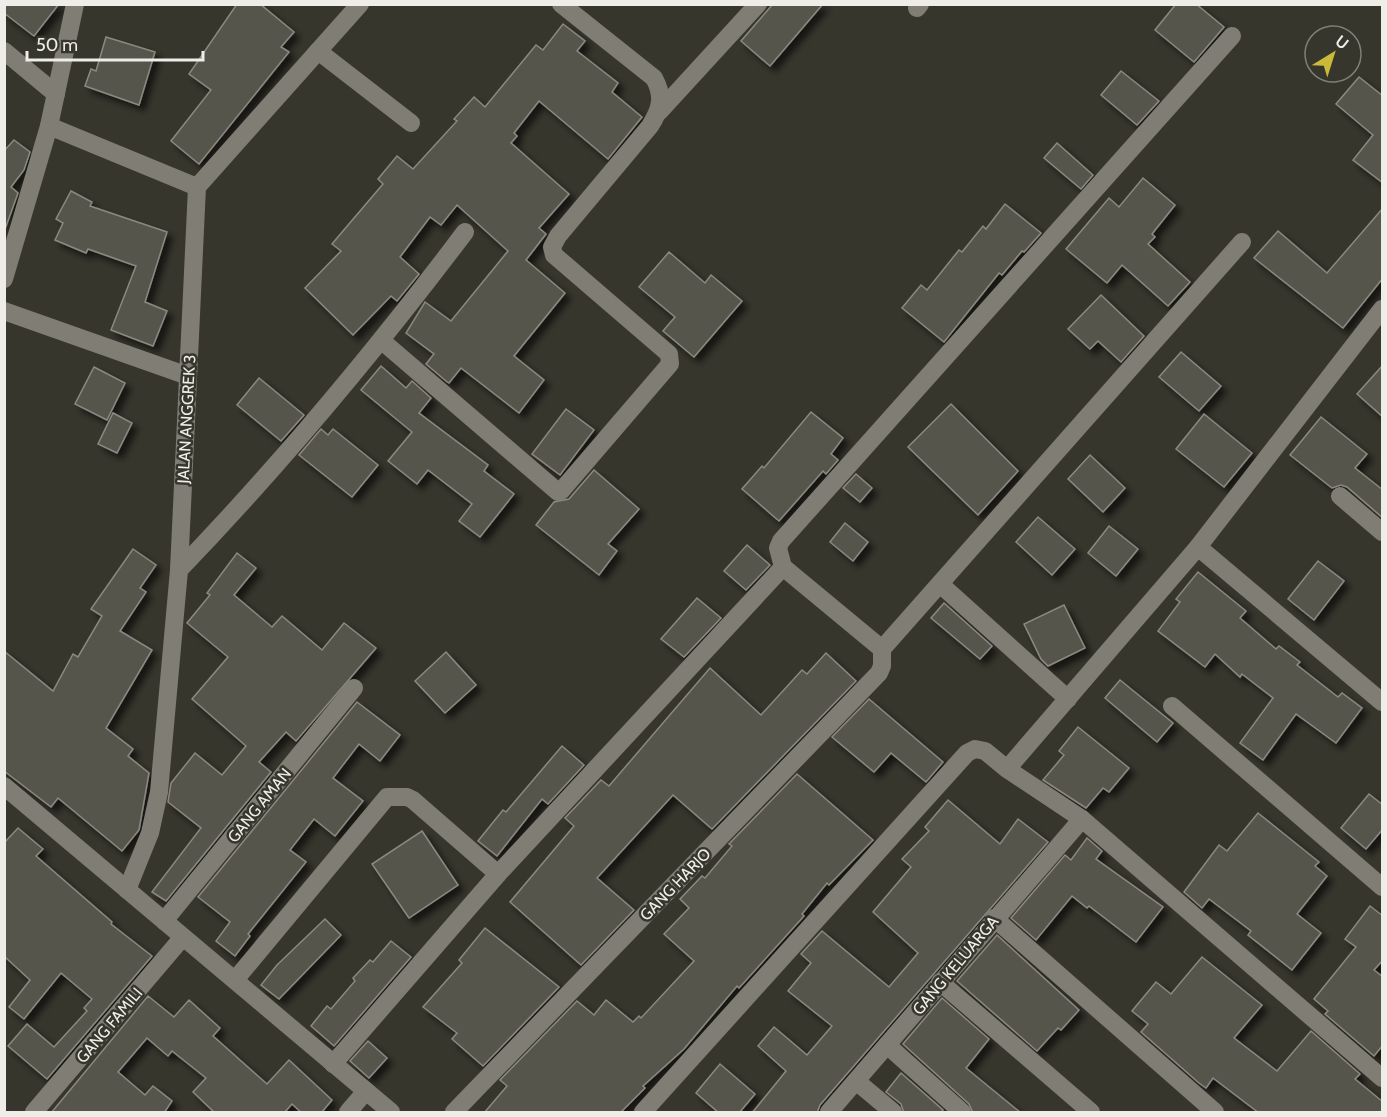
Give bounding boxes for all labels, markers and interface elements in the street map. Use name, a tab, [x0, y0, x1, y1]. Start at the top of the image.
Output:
scale bar	[27, 24, 202, 62]
north arrow	[1303, 24, 1363, 84]
text: U	[1332, 32, 1352, 54]
text: 50 m	[36, 34, 78, 56]
street label: JALAN ANGGREK 3	[174, 354, 199, 485]
street label: GANG AMAN	[224, 764, 295, 846]
street label: GANG HARJO	[636, 844, 715, 925]
street label: GANG KELUARGA	[908, 912, 1002, 1019]
street label: GANG FAMILI	[72, 984, 146, 1067]

